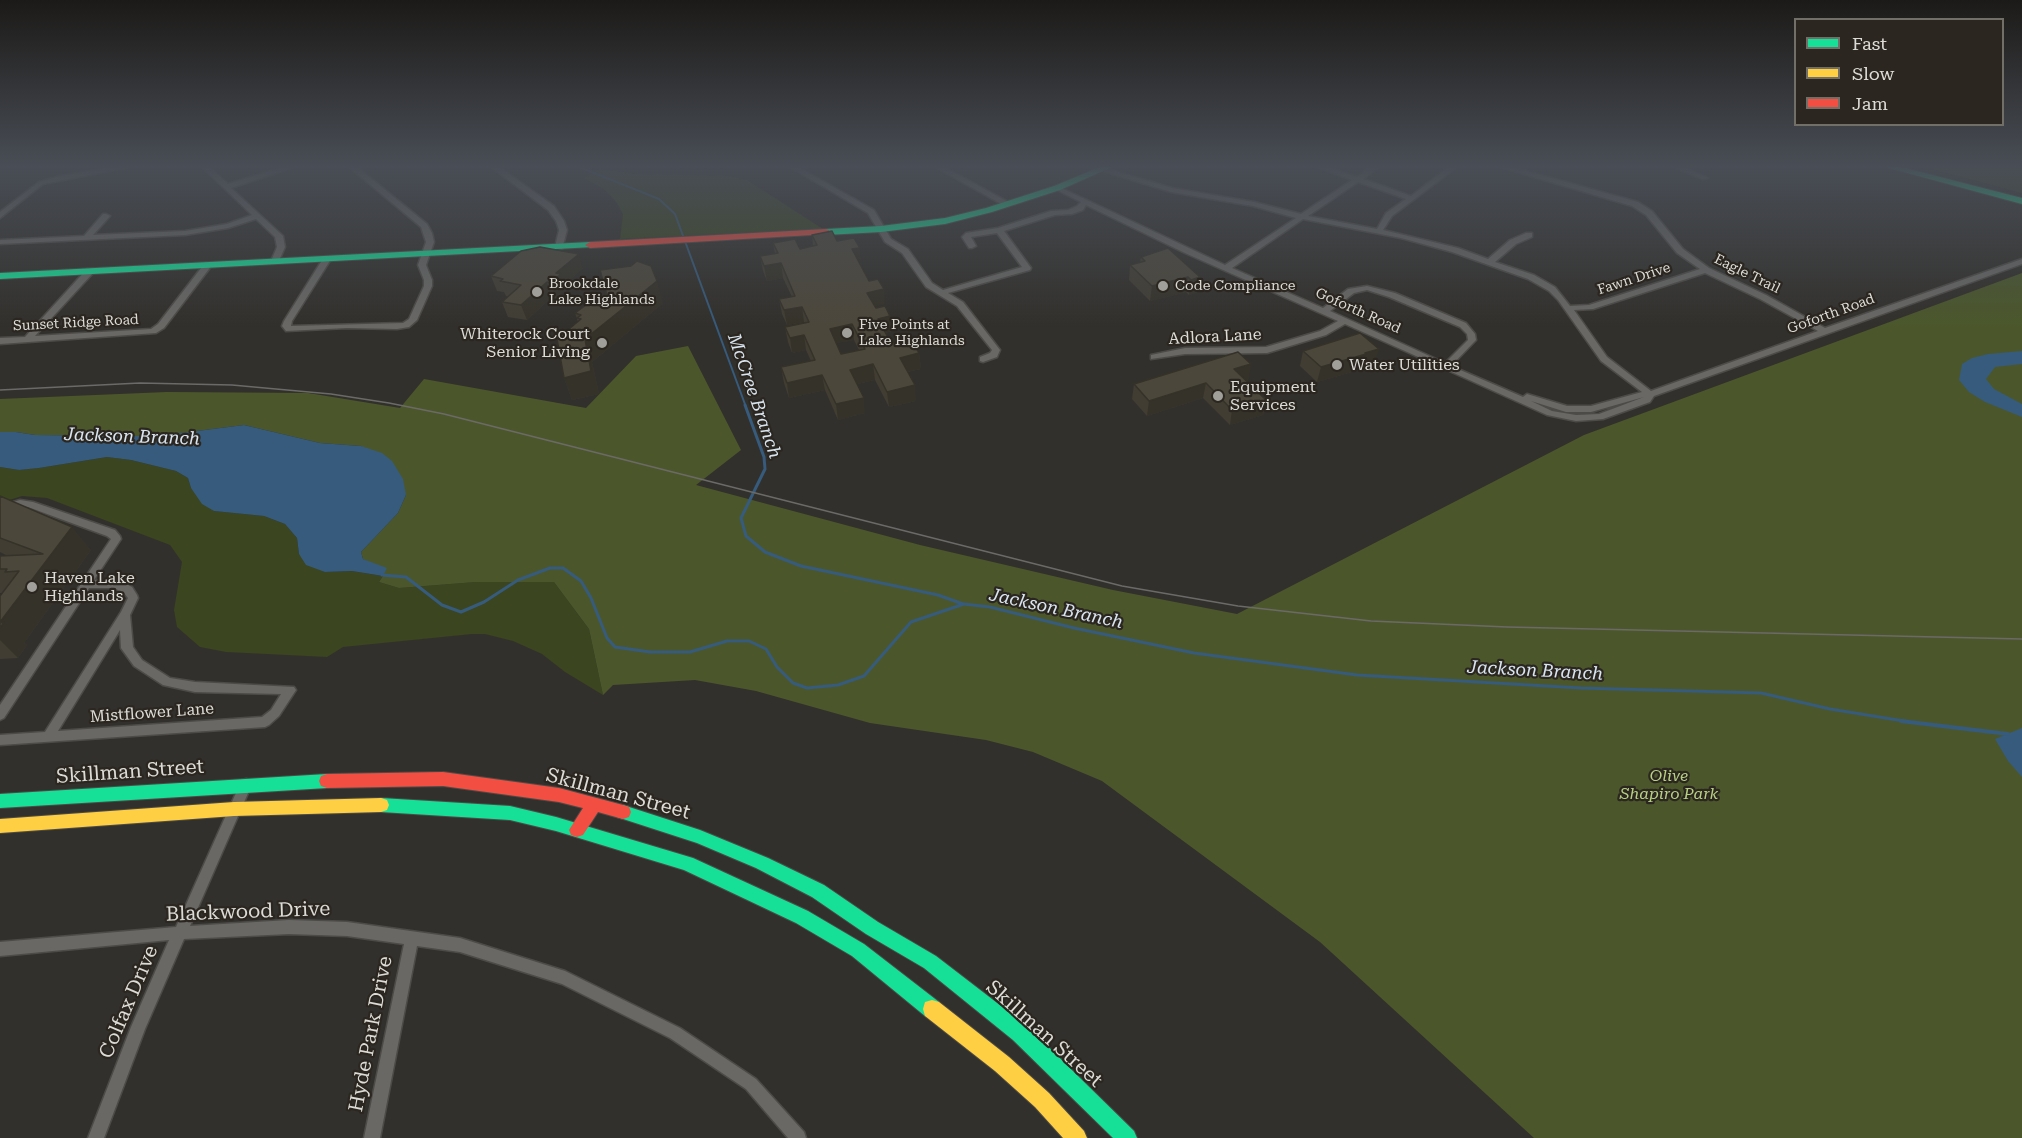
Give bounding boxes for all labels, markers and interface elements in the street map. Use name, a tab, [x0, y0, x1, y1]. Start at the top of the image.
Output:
legend	[1794, 18, 2004, 126]
text: Fast	[1852, 33, 1887, 54]
text: Slow	[1852, 63, 1894, 84]
text: Jam	[1852, 93, 1888, 114]
street label: Eagle Trail	[1711, 251, 1783, 297]
street label: Fawn Drive	[1595, 259, 1673, 299]
place label: Brookdale Lake Highlands	[549, 276, 655, 308]
place label: Code Compliance	[1175, 278, 1295, 294]
marker: Code Compliance	[1156, 279, 1170, 293]
marker: Brookdale Lake Highlands	[530, 285, 544, 299]
street label: Goforth Road	[1313, 285, 1403, 337]
street label: Goforth Road	[1785, 290, 1877, 338]
street label: Sunset Ridge Road	[13, 311, 139, 335]
place label: Five Points at Lake Highlands	[859, 317, 965, 350]
place label: Whiterock Court Senior Living	[460, 324, 590, 362]
street label: Adlora Lane	[1168, 325, 1262, 349]
marker: Five Points at Lake Highlands	[840, 326, 854, 340]
water label: McCree Branch	[723, 331, 785, 461]
marker: Whiterock Court Senior Living	[595, 336, 609, 350]
place label: Water Utilities	[1349, 355, 1460, 375]
marker: Water Utilities	[1330, 358, 1344, 372]
place label: Equipment Services	[1230, 377, 1316, 415]
marker: Equipment Services	[1211, 389, 1225, 403]
water label: Jackson Branch	[64, 424, 200, 450]
place label: Haven Lake Highlands	[44, 568, 135, 606]
marker: Haven Lake Highlands	[25, 580, 39, 594]
water label: Jackson Branch	[987, 584, 1125, 634]
water label: Jackson Branch	[1467, 657, 1603, 685]
street label: Mistflower Lane	[89, 699, 215, 727]
street label: Skillman Street	[55, 755, 205, 789]
street label: Skillman Street	[543, 763, 693, 825]
park label: Olive Shapiro Park	[1620, 766, 1718, 804]
street label: Blackwood Drive	[165, 897, 331, 927]
street label: Colfax Drive	[94, 942, 164, 1062]
street label: Hyde Park Drive	[344, 954, 398, 1114]
street label: Skillman Street	[981, 975, 1107, 1093]

